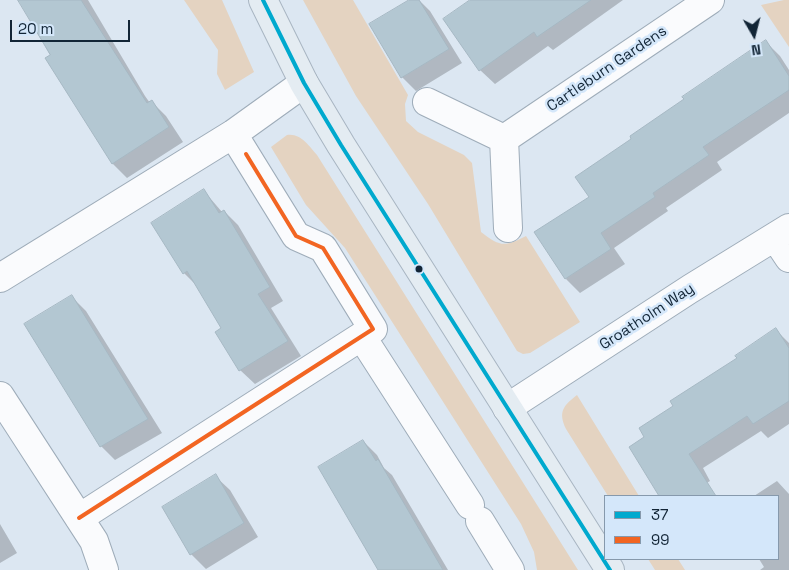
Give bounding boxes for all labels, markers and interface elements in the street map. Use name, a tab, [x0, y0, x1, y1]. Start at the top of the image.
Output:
scale bar	[12, 10, 132, 42]
north arrow	[729, 10, 779, 60]
text: 20 m	[18, 19, 53, 38]
street label: Cartleburn Gardens	[544, 22, 670, 116]
text: N	[750, 40, 762, 59]
unlabelled marker	[414, 264, 424, 274]
street label: Groatholm Way	[596, 280, 698, 354]
legend	[604, 495, 779, 560]
text: 37	[651, 505, 669, 524]
text: 99	[651, 530, 669, 549]

